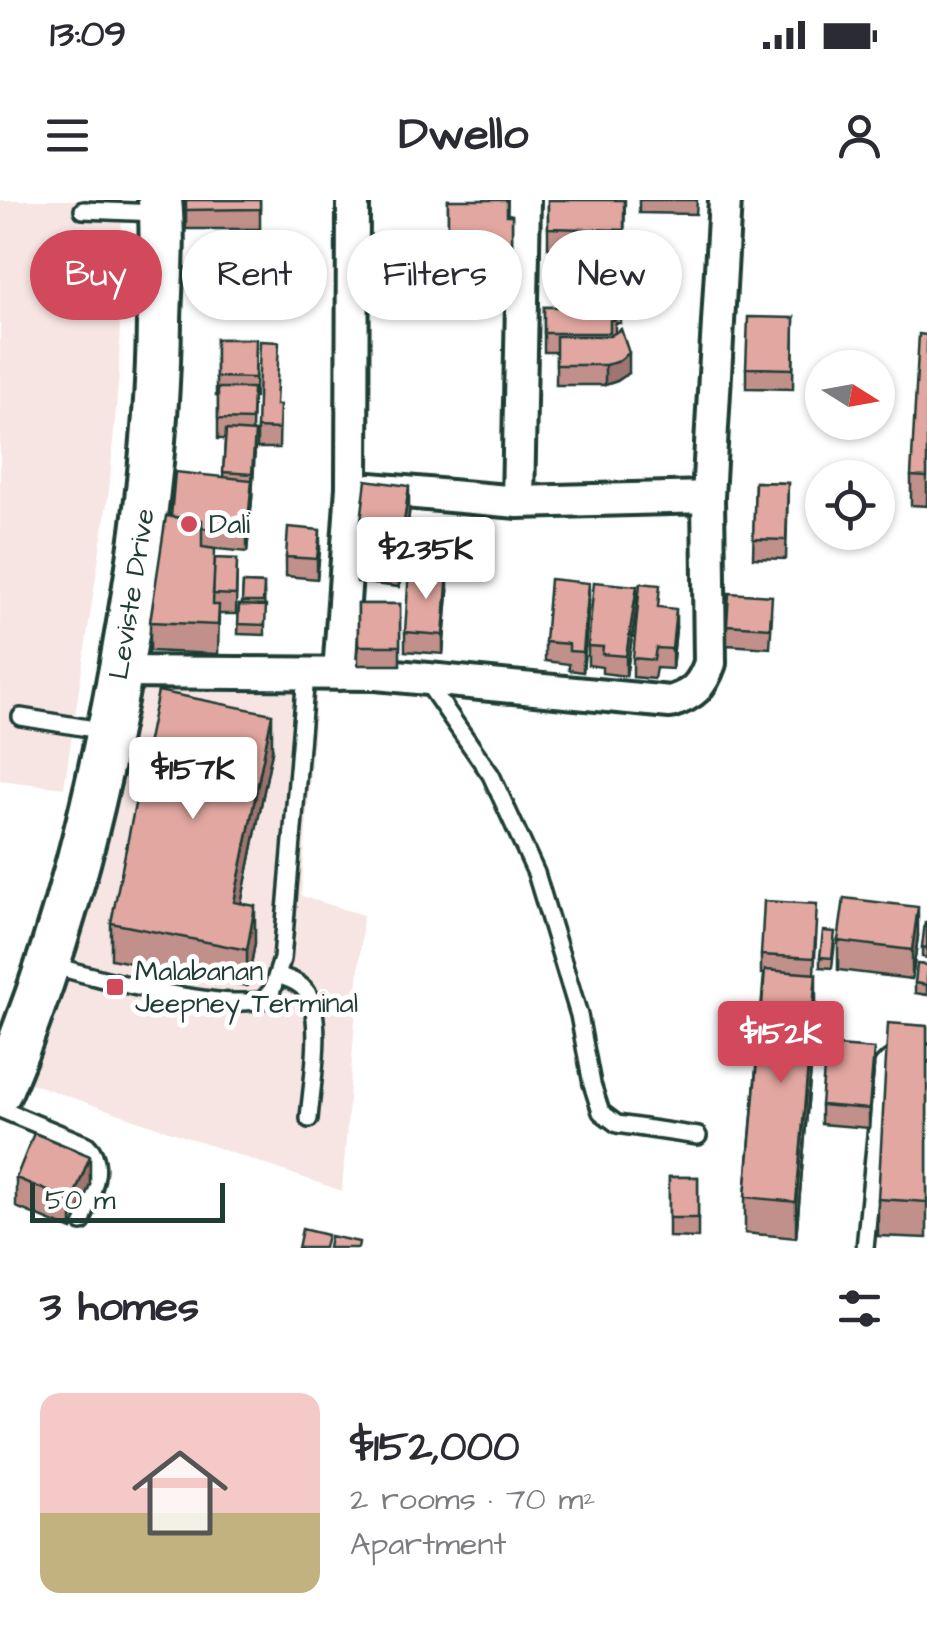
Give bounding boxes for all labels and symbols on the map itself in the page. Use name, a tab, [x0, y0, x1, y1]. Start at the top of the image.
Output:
north arrow	[805, 350, 895, 440]
place label: Dali	[209, 505, 250, 544]
street label: Leviste Drive	[99, 506, 165, 682]
marker: Dali	[178, 513, 200, 535]
pin: $235K	[356, 517, 496, 602]
pin: $157K	[123, 737, 263, 822]
place label: Malabanan Jeepney Terminal	[135, 952, 358, 1025]
marker: Malabanan Jeepney Terminal	[104, 976, 126, 998]
pin: $152K	[711, 1001, 851, 1086]
scale bar	[30, 1178, 225, 1223]

